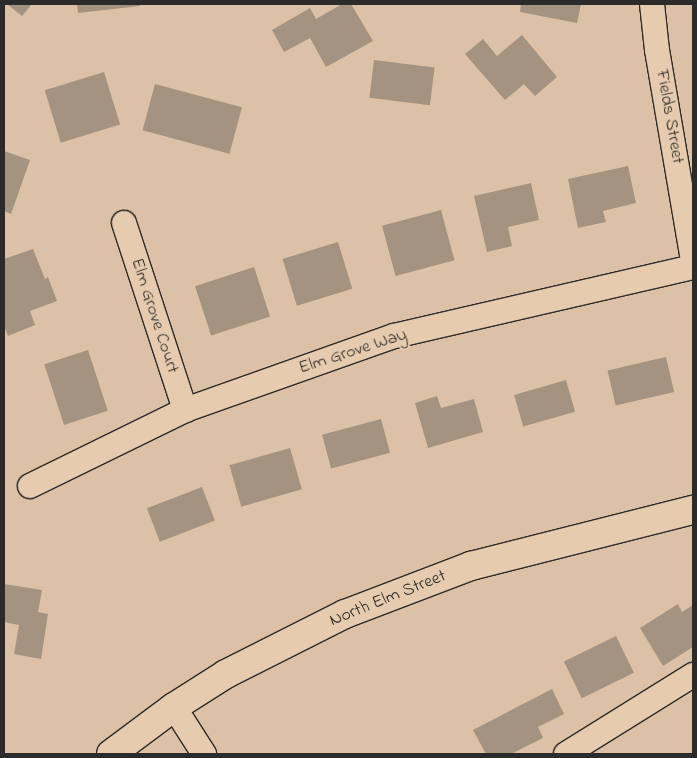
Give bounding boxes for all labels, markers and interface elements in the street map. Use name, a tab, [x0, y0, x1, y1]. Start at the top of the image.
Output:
street label: Fields Street	[650, 68, 688, 166]
street label: Elm Grove Court	[125, 256, 183, 376]
street label: Elm Grove Way	[296, 324, 410, 380]
street label: North Elm Street	[326, 566, 450, 632]

